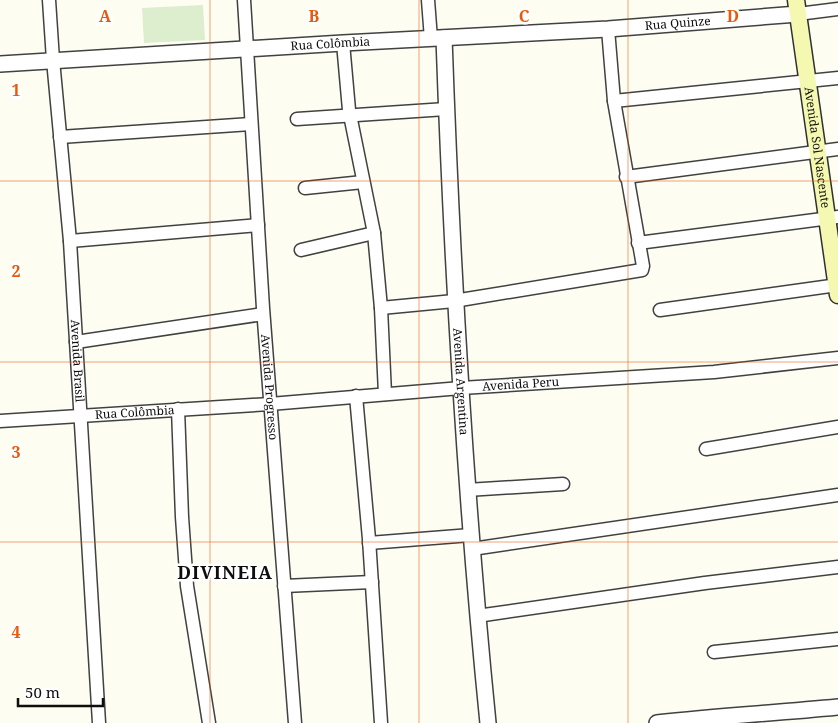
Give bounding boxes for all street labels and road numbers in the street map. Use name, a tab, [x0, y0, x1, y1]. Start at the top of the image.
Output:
street label: Rua Quinze	[644, 12, 711, 34]
street label: Rua Colômbia	[290, 33, 371, 54]
street label: Avenida Sol Nascente	[800, 86, 835, 209]
street label: Avenida Brasil	[67, 319, 89, 403]
street label: Avenida Argentina	[449, 328, 473, 436]
street label: Avenida Progresso	[257, 334, 282, 441]
street label: Avenida Peru	[482, 373, 560, 395]
street label: Rua Colômbia	[94, 401, 175, 423]

